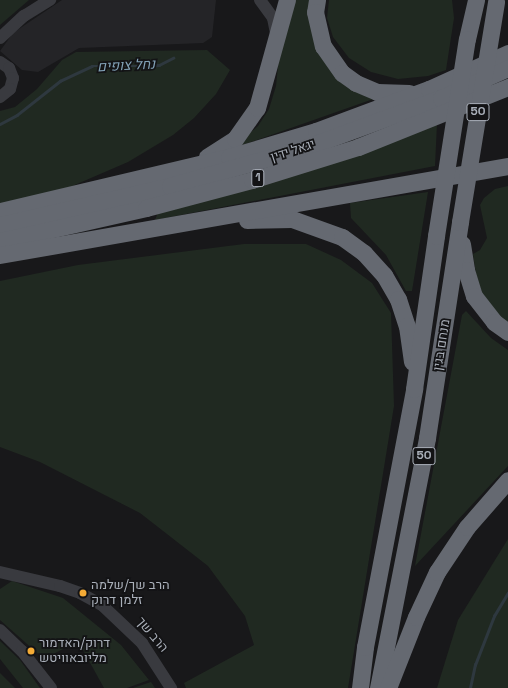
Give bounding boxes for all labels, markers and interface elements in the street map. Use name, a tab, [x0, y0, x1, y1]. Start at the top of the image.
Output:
water label: נחל צופים	[97, 55, 155, 75]
road number: 50	[466, 102, 490, 122]
street label: יגאל ידין	[269, 137, 317, 165]
road number: 1	[251, 168, 265, 188]
street label: מנחם בגין	[430, 318, 454, 372]
road number: 50	[412, 446, 436, 466]
place label: הרב שך/שלמה זלמן דרוק	[91, 578, 170, 609]
marker: הרב שך/שלמה זלמן דרוק	[78, 588, 88, 598]
street label: הרב שך	[133, 614, 171, 656]
place label: דרוק/האדמור מליובאוויטש	[39, 636, 110, 667]
marker: דרוק/האדמור מליובאוויטש	[26, 646, 36, 656]

